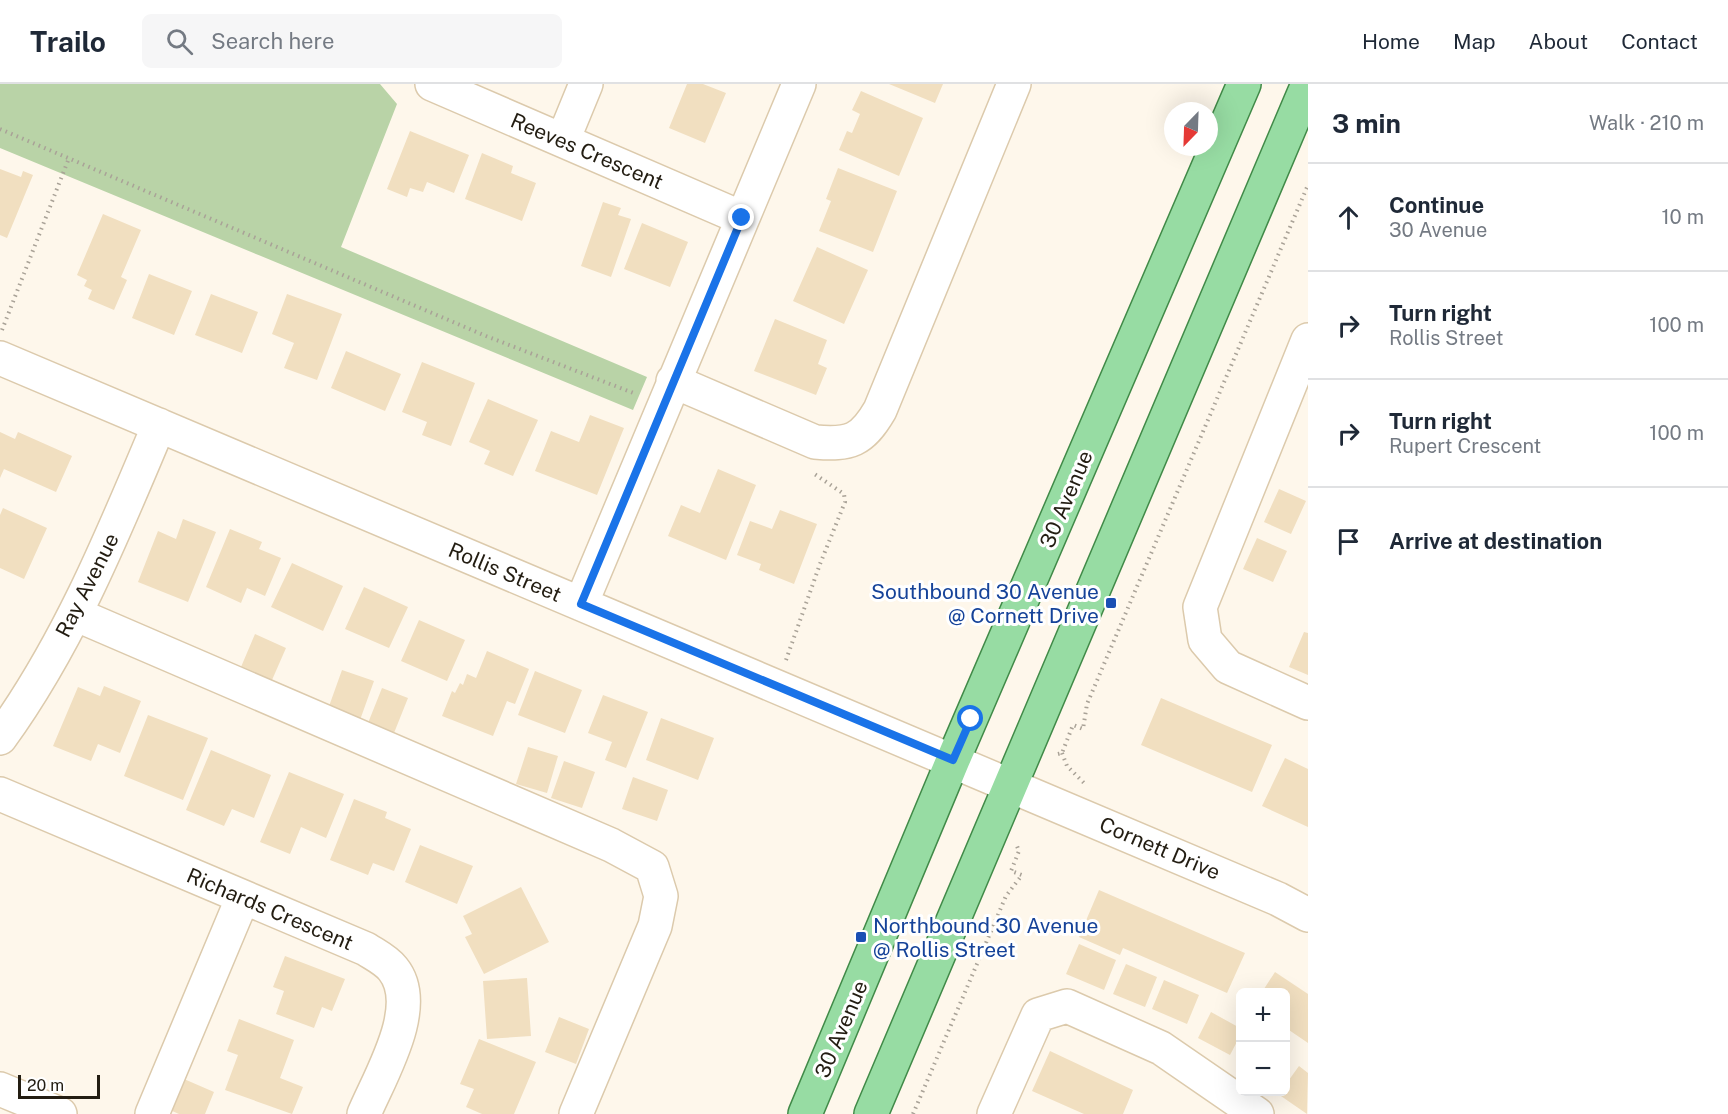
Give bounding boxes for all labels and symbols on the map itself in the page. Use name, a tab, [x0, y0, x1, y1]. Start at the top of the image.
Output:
north arrow	[1164, 102, 1218, 156]
street label: Reeves Crescent	[507, 108, 667, 194]
route end	[728, 204, 754, 230]
street label: 30 Avenue	[1034, 447, 1098, 551]
street label: Ray Avenue	[50, 529, 124, 641]
street label: Rollis Street	[445, 537, 565, 607]
place label: Southbound 30 Avenue @ Cornett Drive	[871, 579, 1099, 628]
marker: Southbound 30 Avenue @ Cornett Drive	[1104, 596, 1118, 610]
route start	[957, 705, 983, 731]
street label: Cornett Drive	[1096, 811, 1224, 885]
street label: Richards Crescent	[183, 863, 357, 955]
place label: Northbound 30 Avenue @ Rollis Street	[873, 913, 1098, 962]
marker: Northbound 30 Avenue @ Rollis Street	[854, 930, 868, 944]
street label: 30 Avenue	[809, 977, 873, 1081]
scale bar	[18, 1072, 100, 1100]

